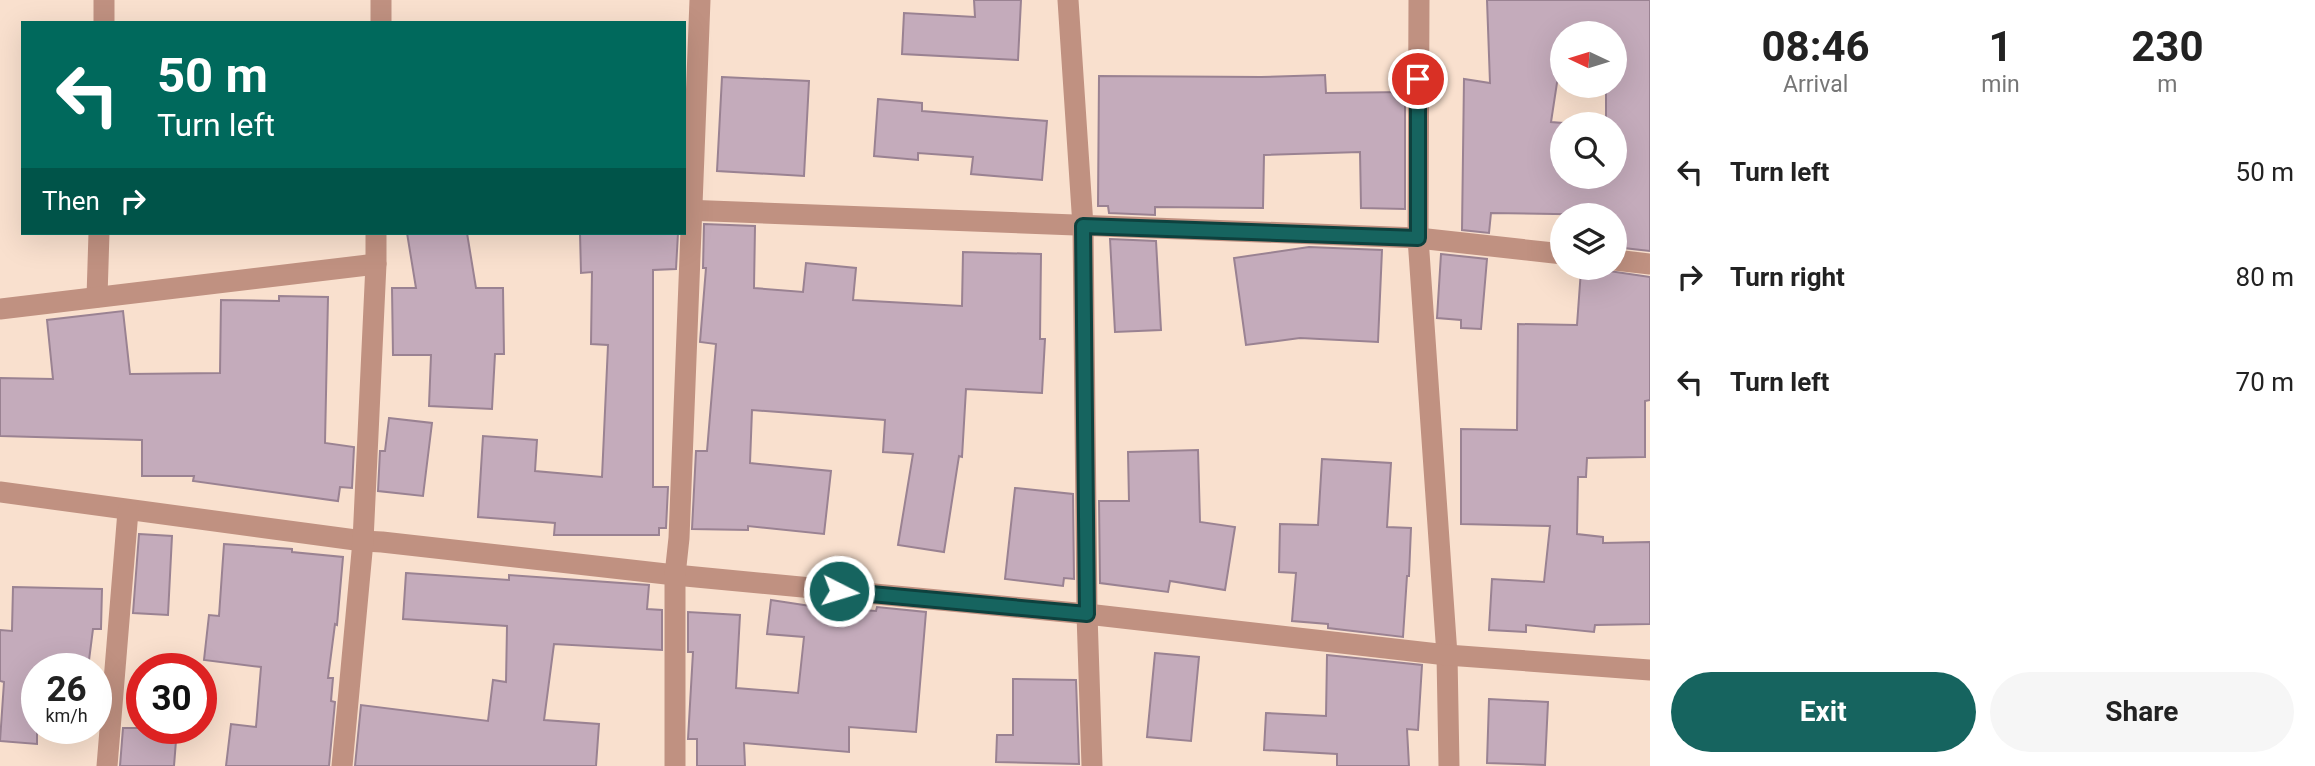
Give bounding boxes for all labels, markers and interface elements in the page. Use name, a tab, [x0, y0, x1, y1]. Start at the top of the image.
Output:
north arrow	[1550, 21, 1628, 98]
map controls	[1550, 21, 1627, 280]
text: 08:46	[1762, 22, 1870, 71]
text: 1	[1988, 22, 2013, 71]
text: 230	[2131, 22, 2204, 71]
text: 50 m	[157, 47, 268, 104]
icon: left	[42, 49, 133, 140]
pin	[1388, 49, 1448, 109]
icon: arrive	[1399, 60, 1437, 98]
text: Arrival	[1783, 71, 1848, 98]
text: min	[1981, 71, 2020, 98]
text: m	[2157, 71, 2177, 98]
text: Turn left	[157, 106, 275, 144]
button: search	[1550, 112, 1627, 189]
icon: left	[1671, 153, 1709, 191]
text: Turn left	[1730, 157, 1829, 187]
text: 50 m	[2236, 157, 2294, 187]
icon: right	[114, 182, 152, 220]
text: Then	[42, 186, 100, 216]
button: layers	[1550, 203, 1627, 280]
icon: right	[1671, 258, 1709, 296]
text: Turn right	[1730, 262, 1845, 292]
text: 80 m	[2236, 262, 2294, 292]
icon: left	[1671, 363, 1709, 401]
text: Turn left	[1730, 367, 1829, 397]
text: 70 m	[2236, 367, 2294, 397]
position arrow	[802, 554, 876, 628]
speed limit sign: 30	[126, 653, 217, 744]
text: 26	[46, 669, 87, 710]
button: Exit	[1671, 672, 1976, 752]
button: Share	[1990, 672, 2294, 752]
text: km/h	[45, 705, 88, 726]

